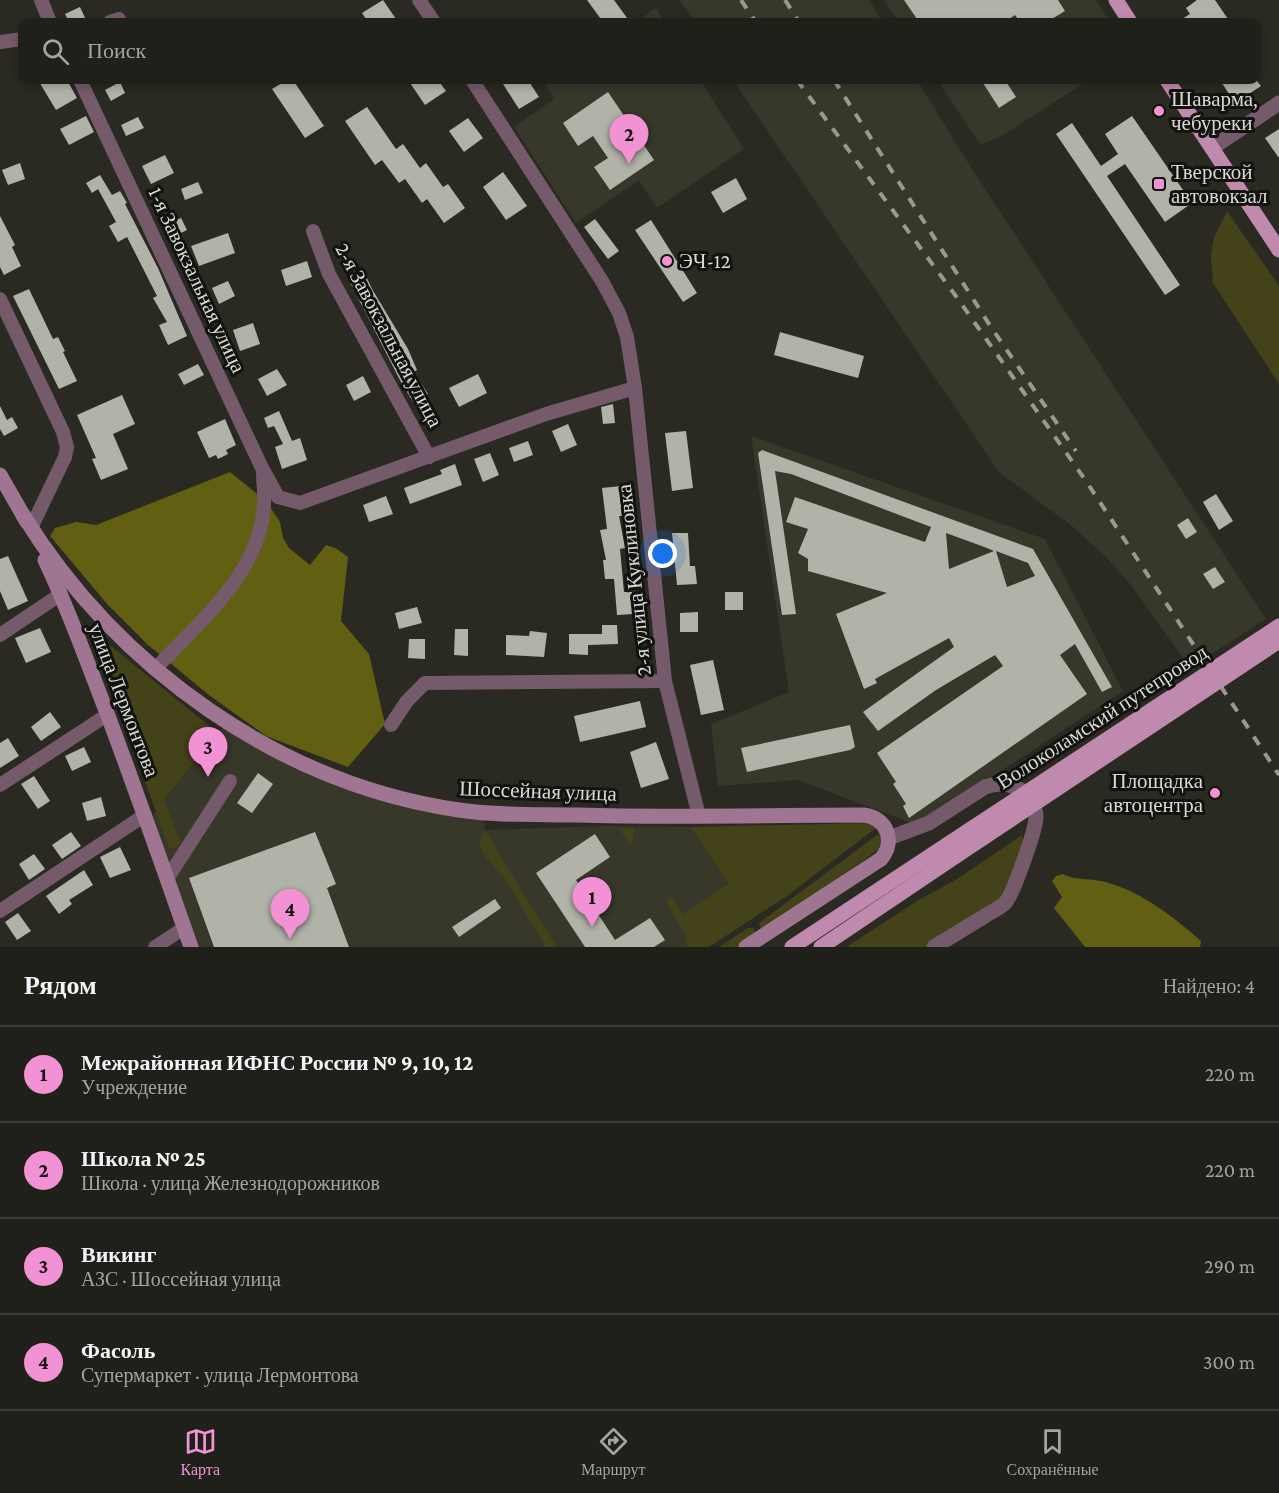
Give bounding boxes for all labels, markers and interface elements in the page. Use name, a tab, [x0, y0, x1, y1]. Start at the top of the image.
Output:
search box	[18, 18, 1261, 84]
icon: search	[39, 35, 72, 68]
text: Поиск	[87, 38, 146, 63]
place label: Шаварма, чебуреки	[1171, 87, 1258, 135]
marker: Шаварма, чебуреки	[1152, 104, 1166, 118]
pin: 2	[610, 114, 648, 164]
place label: Тверской автовокзал	[1171, 160, 1268, 208]
marker: Тверской автовокзал	[1152, 177, 1166, 191]
street label: 1-я Завокзальная улица	[143, 183, 251, 377]
street label: 2-я Завокзальная улица	[330, 239, 448, 432]
place label: ЭЧ-12	[679, 249, 731, 273]
marker: ЭЧ-12	[660, 254, 674, 268]
street label: 2-я улица Куклиновка	[612, 482, 656, 677]
your location	[648, 539, 677, 568]
street label: улица Лермонтова	[84, 620, 165, 781]
street label: Волоколамский путепровод	[992, 640, 1212, 794]
pin: 3	[188, 728, 228, 777]
place label: Площадка автоцентра	[1104, 769, 1204, 817]
street label: Шоссейная улица	[459, 776, 618, 806]
marker: Площадка автоцентра	[1208, 786, 1222, 800]
pin: 1	[572, 878, 612, 927]
pin: 4	[270, 890, 310, 939]
text: Рядом	[24, 971, 97, 1000]
text: Найдено: 4	[1163, 975, 1255, 997]
text: Межрайонная ИФНС России № 9, 10, 12	[81, 1050, 474, 1075]
text: 1	[40, 1063, 47, 1085]
text: 220 m	[1205, 1063, 1255, 1085]
text: Учреждение	[81, 1076, 187, 1098]
text: Школа № 25	[81, 1146, 206, 1171]
text: 2	[38, 1159, 49, 1181]
text: 220 m	[1205, 1159, 1255, 1181]
text: Школа · улица Железнодорожников	[81, 1172, 380, 1194]
text: Викинг	[81, 1242, 156, 1267]
text: 3	[39, 1255, 48, 1277]
text: 290 m	[1204, 1255, 1255, 1277]
text: АЗС · Шоссейная улица	[81, 1268, 281, 1290]
text: Фасоль	[81, 1338, 155, 1363]
text: 4	[38, 1351, 49, 1373]
text: 300 m	[1203, 1351, 1255, 1373]
text: Супермаркет · улица Лермонтова	[81, 1364, 359, 1386]
tab: Карта	[180, 1425, 220, 1479]
tab: Маршрут	[581, 1425, 646, 1479]
tab: Сохранённые	[1007, 1425, 1099, 1479]

